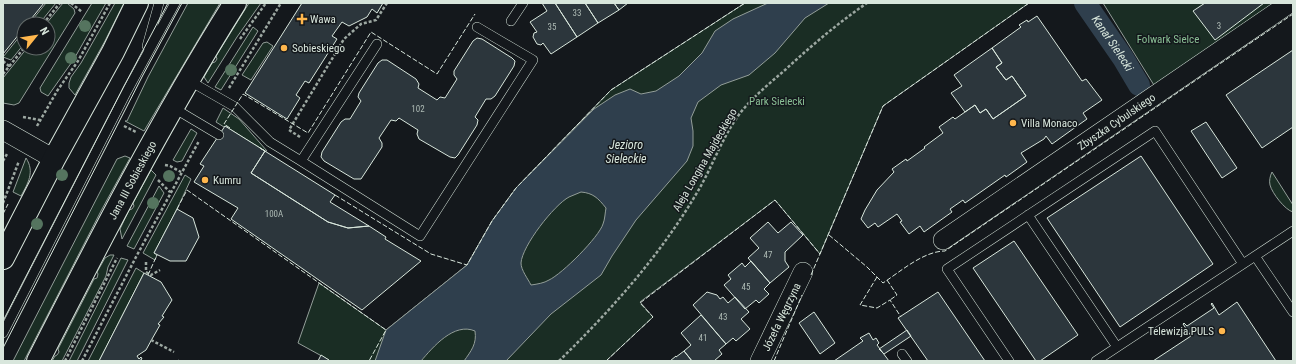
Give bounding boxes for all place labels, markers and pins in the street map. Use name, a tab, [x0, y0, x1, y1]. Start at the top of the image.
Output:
place label: Wawa	[310, 13, 336, 26]
marker: Wawa	[297, 14, 307, 24]
place label: Sobieskiego	[292, 42, 345, 55]
marker: Sobieskiego	[279, 43, 289, 53]
place label: Villa Monaco	[1021, 117, 1078, 130]
marker: Villa Monaco	[1008, 118, 1018, 128]
place label: Kumru	[213, 174, 241, 187]
marker: Kumru	[200, 175, 210, 185]
place label: Telewizja PULS	[1148, 325, 1214, 338]
marker: Telewizja PULS	[1217, 326, 1227, 336]

